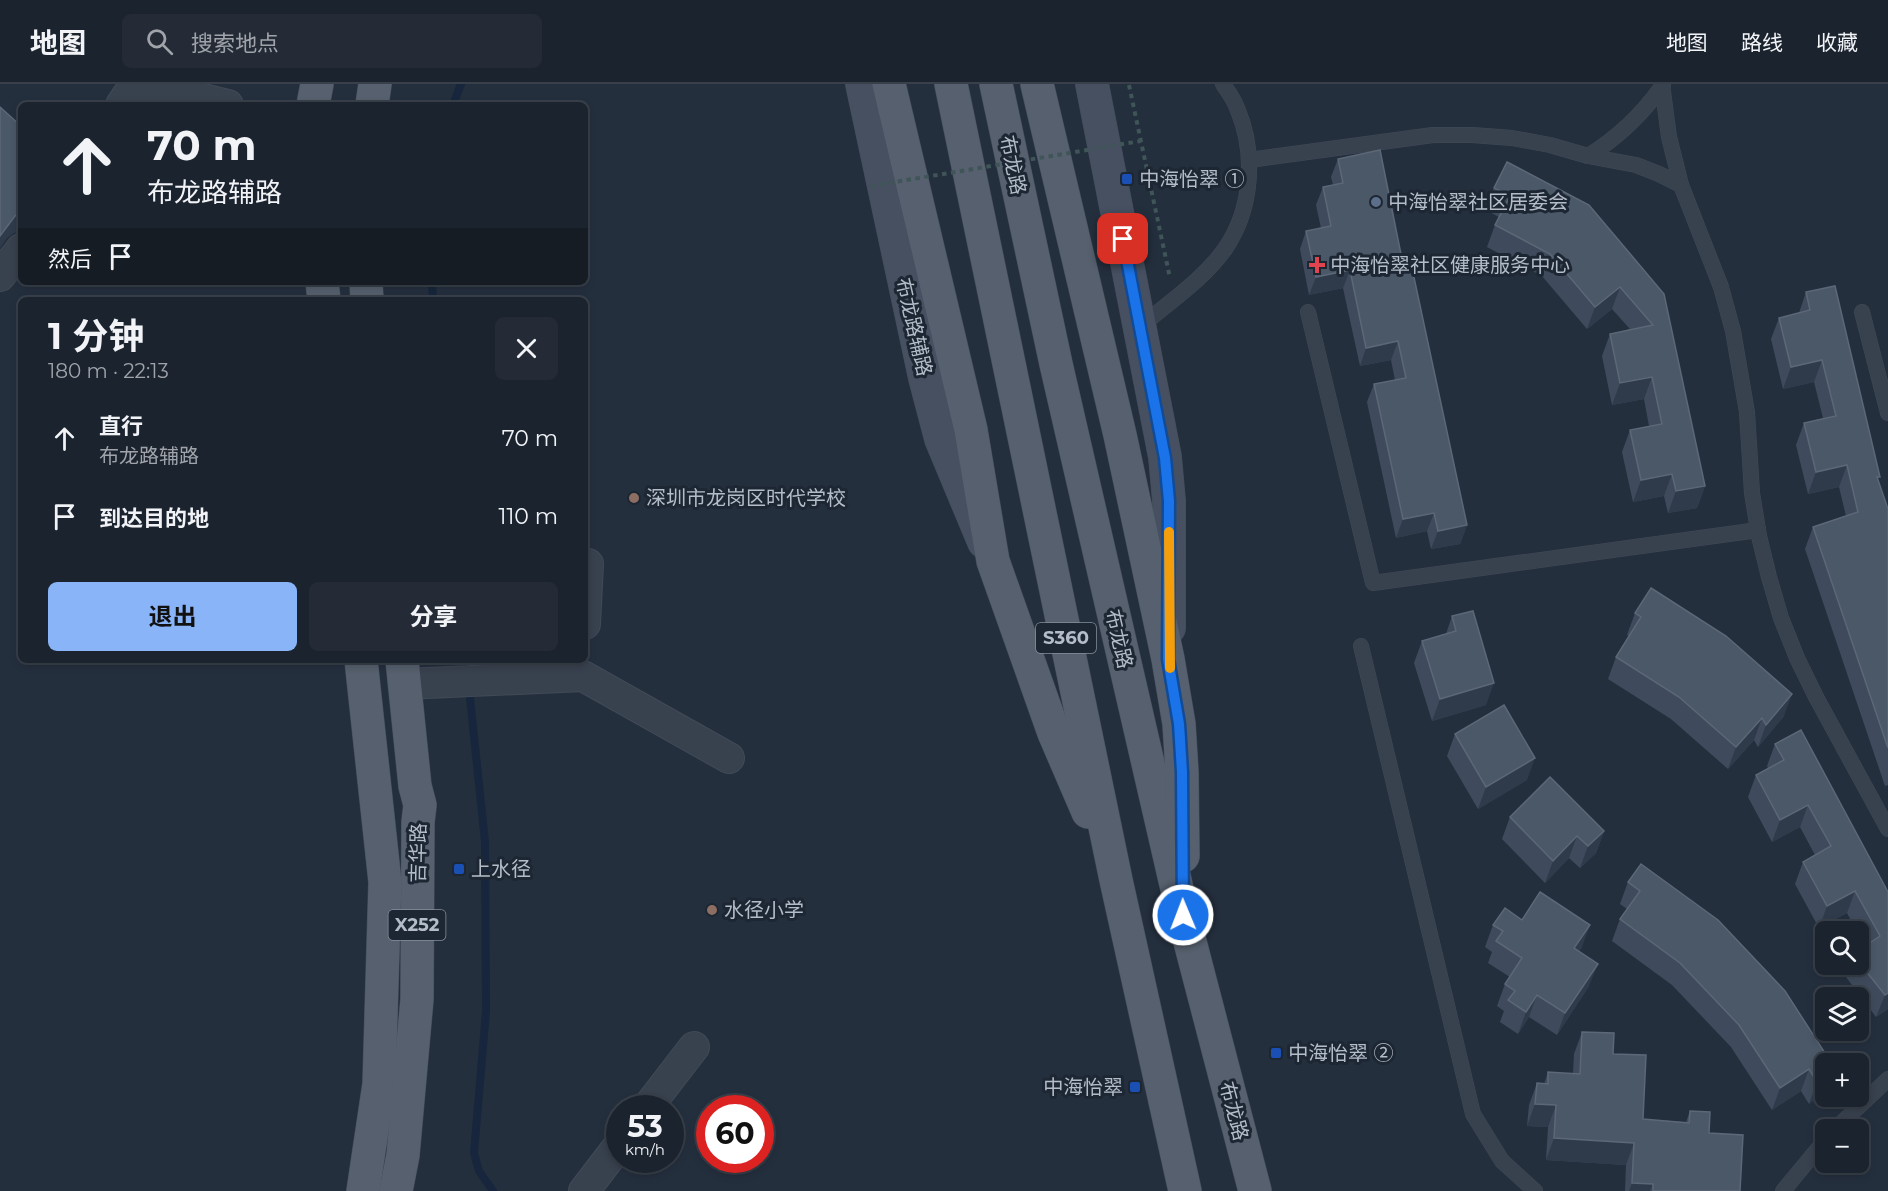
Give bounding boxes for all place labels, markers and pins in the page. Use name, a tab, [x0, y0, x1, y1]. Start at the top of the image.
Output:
place label: 中海怡翠 ①	[1139, 167, 1244, 191]
marker: 中海怡翠 ①	[1120, 172, 1134, 186]
place label: 中海怡翠社区居委会	[1388, 190, 1568, 214]
marker: 中海怡翠社区居委会	[1369, 195, 1383, 209]
pin	[1097, 213, 1148, 264]
place label: 中海怡翠社区健康服务中心	[1330, 253, 1570, 277]
marker: 中海怡翠社区健康服务中心	[1308, 256, 1326, 274]
place label: 深圳市龙岗区时代学校	[646, 486, 846, 510]
marker: 深圳市龙岗区时代学校	[627, 491, 641, 505]
place label: 上水径	[471, 857, 531, 881]
marker: 上水径	[452, 862, 466, 876]
place label: 水径小学	[724, 898, 804, 922]
marker: 水径小学	[705, 903, 719, 917]
place label: 中海怡翠 ②	[1288, 1041, 1393, 1065]
marker: 中海怡翠 ②	[1269, 1046, 1283, 1060]
place label: 中海怡翠	[1043, 1075, 1123, 1099]
marker: 中海怡翠	[1128, 1080, 1142, 1094]

